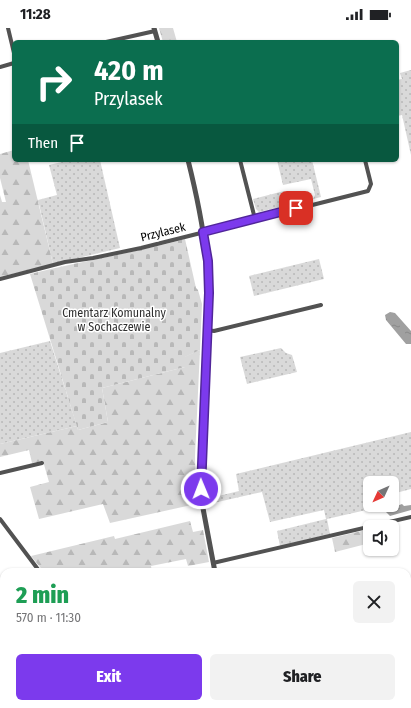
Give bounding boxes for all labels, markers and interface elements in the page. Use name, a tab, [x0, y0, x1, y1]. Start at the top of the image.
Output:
text: 11:28	[20, 5, 51, 23]
text: 420 m	[94, 54, 164, 87]
icon: right	[28, 56, 80, 108]
text: Przylasek	[94, 88, 163, 110]
icon: arrive	[66, 132, 88, 154]
text: Then	[28, 134, 58, 152]
pin	[279, 191, 313, 225]
icon: arrive	[285, 197, 307, 219]
street label: Przylasek	[139, 220, 187, 244]
park label: Cmentarz Komunalny w Sochaczewie	[62, 306, 166, 334]
position arrow	[180, 468, 222, 510]
north arrow	[363, 476, 399, 512]
map controls	[363, 476, 399, 556]
button: sound	[363, 520, 399, 556]
text: 2 min	[16, 581, 69, 609]
button: close	[353, 581, 395, 623]
text: 570 m · 11:30	[16, 610, 81, 625]
button: Exit	[16, 654, 202, 700]
button: Share	[210, 654, 395, 700]

